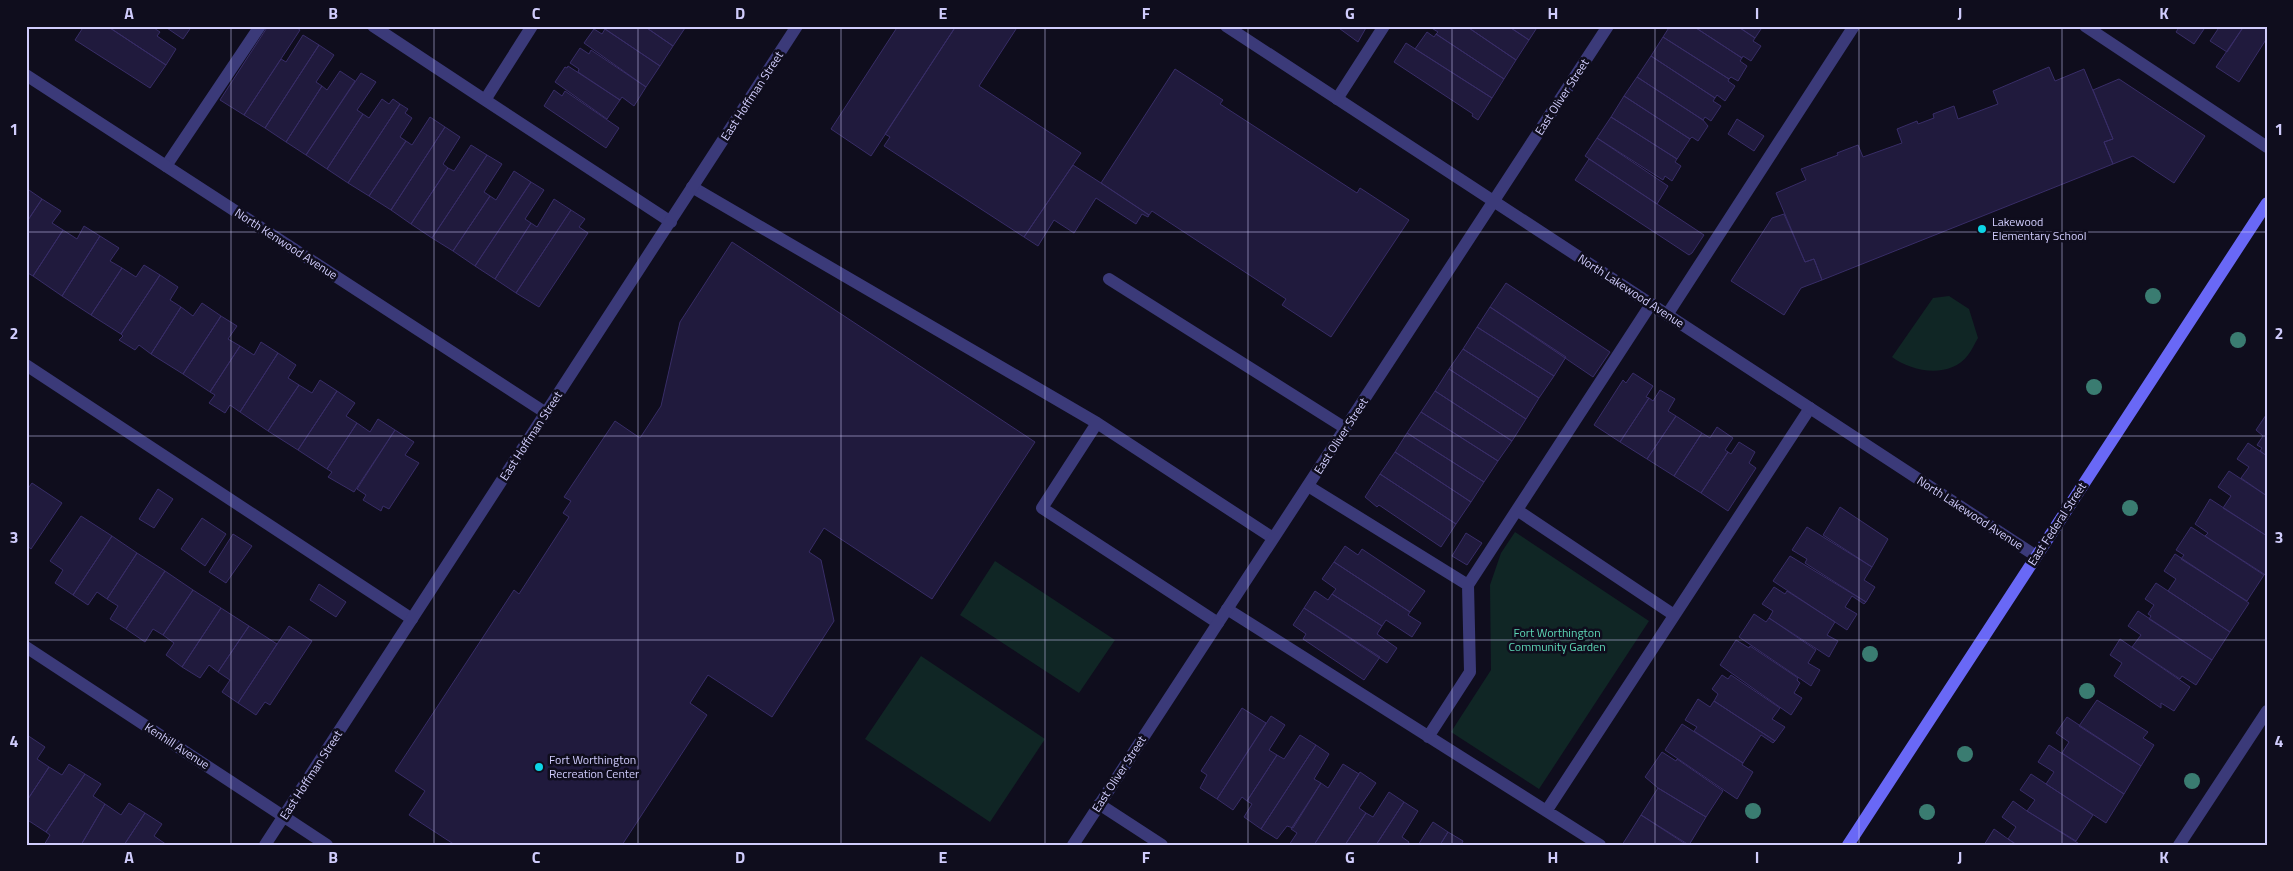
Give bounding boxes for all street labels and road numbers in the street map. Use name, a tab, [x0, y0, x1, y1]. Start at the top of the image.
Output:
street label: East Hoffman Street	[715, 47, 788, 144]
street label: East Oliver Street	[1530, 54, 1594, 139]
street label: North Kenwood Avenue	[231, 203, 341, 284]
street label: North Lakewood Avenue	[1574, 249, 1688, 332]
street label: East Hoffman Street	[494, 387, 567, 484]
street label: East Oliver Street	[1309, 393, 1373, 478]
street label: North Lakewood Avenue	[1913, 471, 2027, 554]
street label: East Federal Street	[2022, 478, 2091, 569]
street label: Kenhill Avenue	[141, 717, 213, 774]
street label: East Hoffman Street	[274, 726, 347, 823]
street label: East Oliver Street	[1087, 731, 1151, 816]

